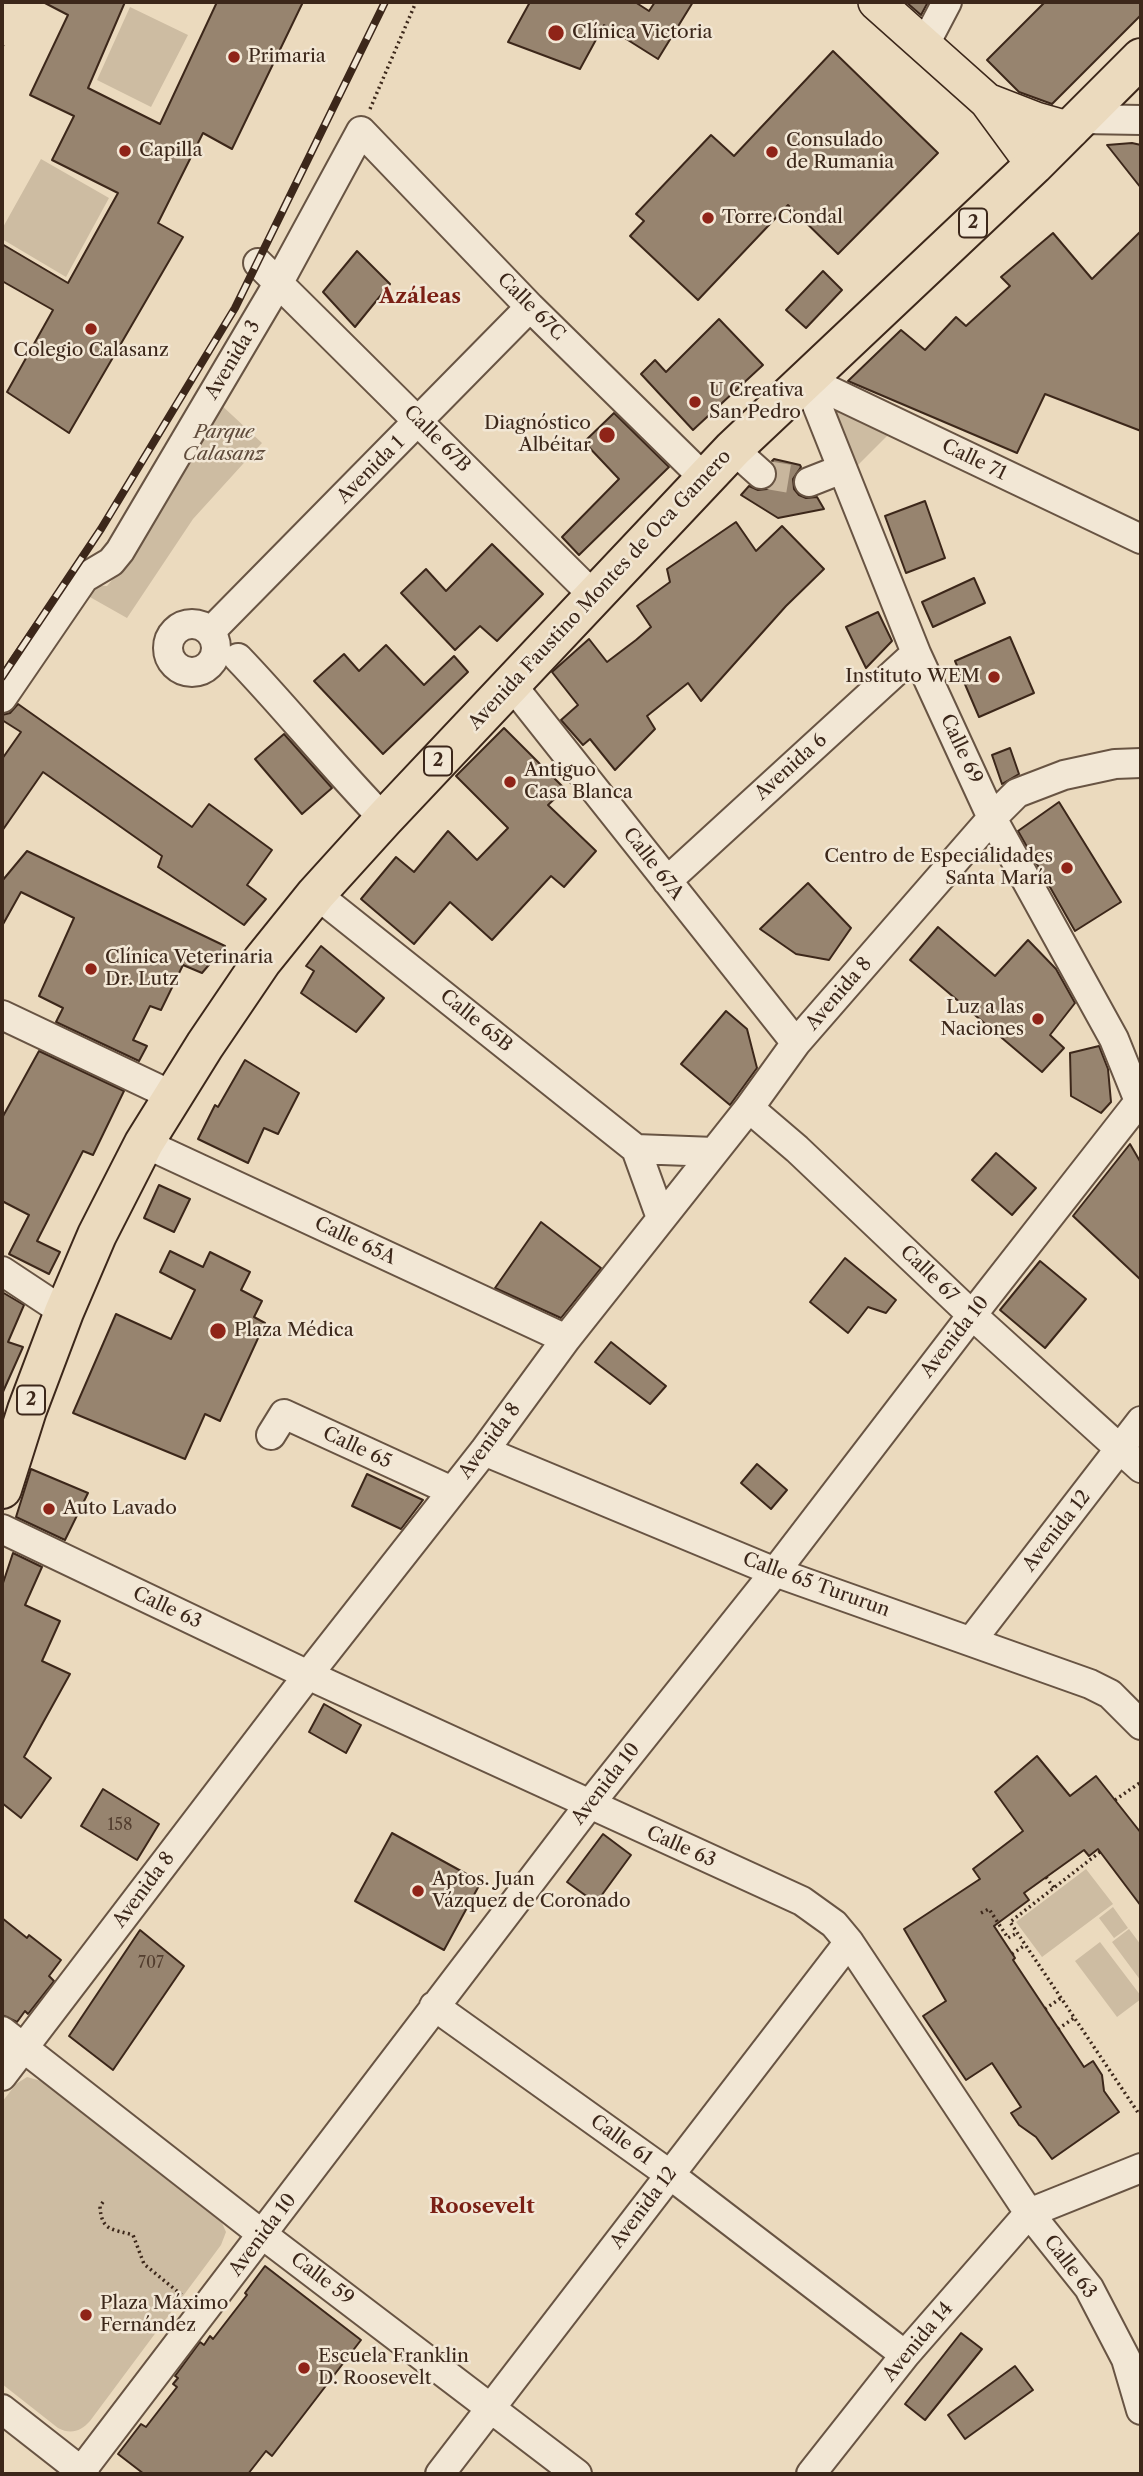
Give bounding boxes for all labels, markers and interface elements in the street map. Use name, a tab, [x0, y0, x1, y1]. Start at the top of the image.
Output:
place label: Clínica Victoria	[572, 22, 712, 44]
marker: Clínica Victoria	[546, 23, 566, 43]
place label: Primaria	[248, 46, 326, 68]
marker: Primaria	[226, 49, 242, 65]
place label: Consulado de Rumania	[786, 130, 894, 174]
place label: Capilla	[139, 140, 202, 162]
marker: Capilla	[117, 143, 133, 159]
marker: Consulado de Rumania	[764, 144, 780, 160]
place label: Torre Condal	[722, 207, 843, 229]
road number: 2	[959, 208, 987, 238]
marker: Torre Condal	[700, 210, 716, 226]
street label: Calle 67C	[492, 268, 570, 346]
district label: Azáleas	[379, 284, 461, 310]
street label: Avenida 3	[201, 316, 265, 404]
marker: Colegio Calasanz	[83, 321, 99, 337]
place label: Colegio Calasanz	[13, 340, 169, 362]
place label: U Creativa San Pedro	[709, 380, 804, 424]
marker: U Creativa San Pedro	[687, 394, 703, 410]
street label: Calle 67B	[399, 401, 475, 477]
place label: Diagnóstico Albéitar	[484, 413, 591, 457]
park label: Parque Calasanz	[183, 422, 265, 466]
marker: Diagnóstico Albéitar	[597, 425, 617, 445]
street label: Avenida 1	[333, 432, 409, 508]
street label: Calle 71	[938, 435, 1010, 485]
street label: Avenida Faustino Montes de Oca Gamero	[464, 445, 736, 735]
place label: Instituto WEM	[845, 666, 980, 688]
marker: Instituto WEM	[986, 669, 1002, 685]
street label: Calle 69	[935, 711, 987, 787]
street label: Avenida 6	[750, 729, 832, 805]
road number: 2	[424, 746, 452, 776]
place label: Antiguo Casa Blanca	[524, 760, 633, 804]
marker: Antiguo Casa Blanca	[502, 774, 518, 790]
street label: Calle 67A	[618, 823, 688, 905]
place label: Centro de Especialidades Santa María	[824, 846, 1053, 890]
marker: Centro de Especialidades Santa María	[1059, 860, 1075, 876]
place label: Clínica Veterinaria Dr. Lutz	[105, 947, 273, 991]
street label: Avenida 8	[801, 953, 877, 1035]
marker: Clínica Veterinaria Dr. Lutz	[83, 961, 99, 977]
street label: Calle 65B	[435, 985, 517, 1057]
place label: Luz a las Naciones	[941, 997, 1024, 1041]
marker: Luz a las Naciones	[1030, 1011, 1046, 1027]
street label: Calle 65A	[311, 1212, 399, 1270]
street label: Calle 67	[895, 1241, 963, 1307]
street label: Avenida 10	[916, 1292, 994, 1382]
place label: Plaza Médica	[234, 1320, 354, 1342]
marker: Plaza Médica	[208, 1321, 228, 1341]
road number: 2	[17, 1386, 45, 1414]
street label: Avenida 8	[454, 1399, 526, 1483]
street label: Calle 65	[319, 1422, 395, 1474]
street label: Avenida 12	[1018, 1486, 1096, 1576]
place label: Auto Lavado	[63, 1498, 177, 1520]
marker: Auto Lavado	[41, 1501, 57, 1517]
street label: Calle 65 Tururun	[739, 1548, 893, 1622]
street label: Calle 63	[129, 1582, 205, 1634]
street label: Avenida 10	[567, 1739, 645, 1829]
house number: 158	[108, 1815, 132, 1835]
street label: Calle 63	[643, 1822, 719, 1872]
street label: Avenida 8	[108, 1848, 180, 1932]
place label: Aptos. Juan Vázquez de Coronado	[432, 1869, 631, 1913]
marker: Aptos. Juan Vázquez de Coronado	[410, 1883, 426, 1899]
house number: 707	[138, 1953, 164, 1973]
street label: Calle 61	[586, 2110, 656, 2170]
street label: Avenida 12	[606, 2163, 682, 2253]
street label: Avenida 10	[225, 2189, 301, 2281]
district label: Roosevelt	[429, 2194, 535, 2220]
street label: Calle 63	[1039, 2231, 1101, 2303]
street label: Calle 59	[286, 2248, 358, 2310]
place label: Plaza Máximo Fernández	[100, 2293, 228, 2337]
street label: Avenida 14	[878, 2298, 958, 2386]
marker: Plaza Máximo Fernández	[78, 2307, 94, 2323]
place label: Escuela Franklin D. Roosevelt	[318, 2346, 469, 2390]
marker: Escuela Franklin D. Roosevelt	[296, 2360, 312, 2376]

